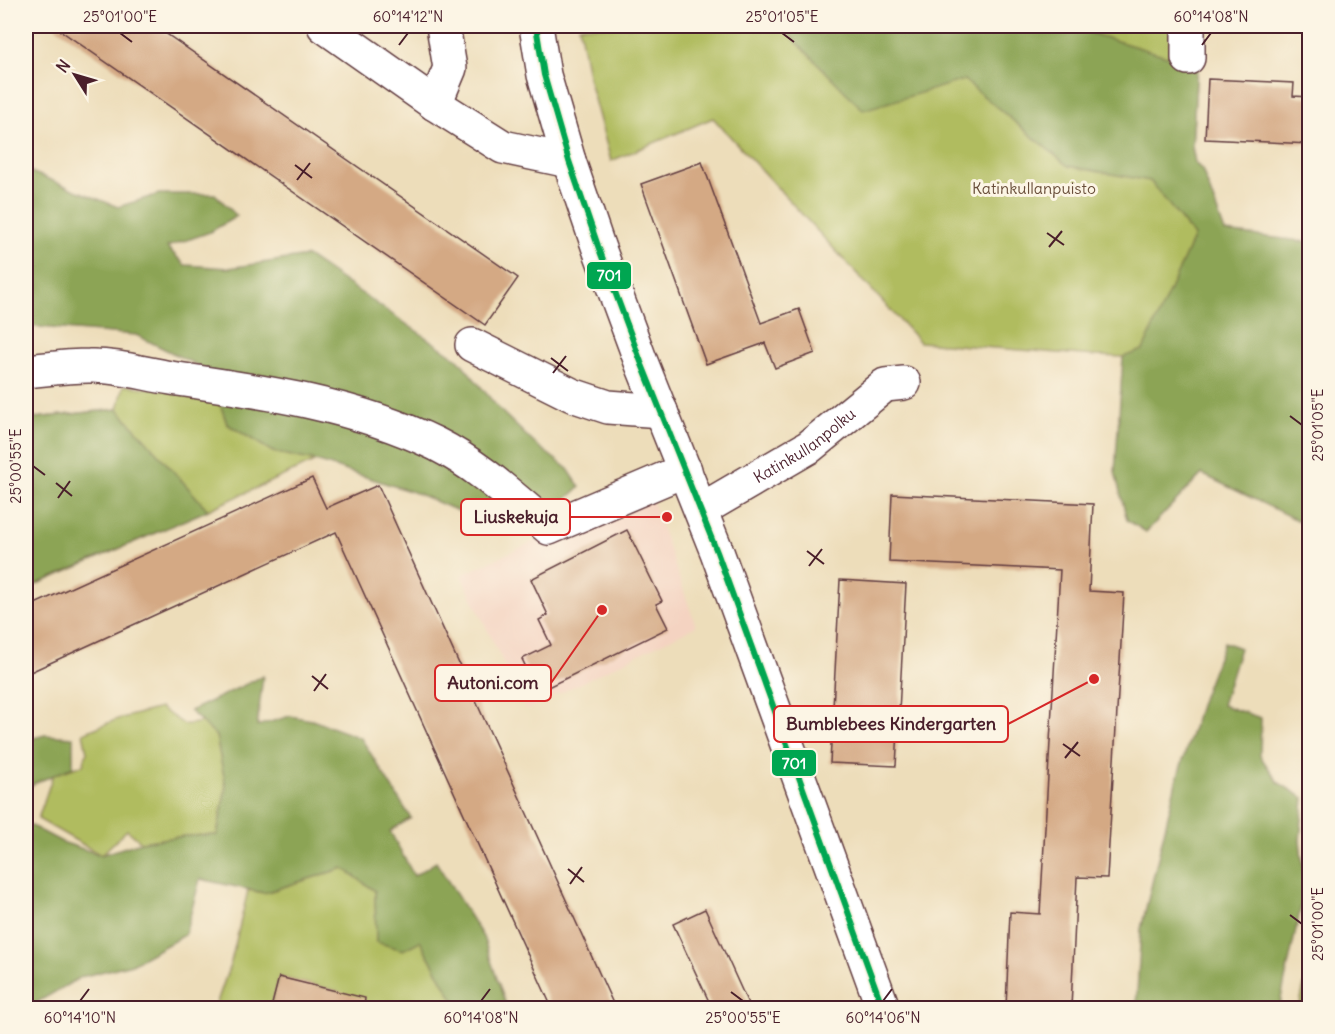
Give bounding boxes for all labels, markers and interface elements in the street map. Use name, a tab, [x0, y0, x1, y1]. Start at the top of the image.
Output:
text: 25°01'00"E	[83, 7, 157, 26]
text: 60°14'12"N	[373, 7, 443, 26]
text: 25°01'05"E	[746, 7, 819, 26]
text: 60°14'08"N	[1173, 7, 1249, 26]
north arrow	[45, 45, 105, 105]
text: N	[52, 56, 74, 76]
park label: Katinkullanpuisto	[972, 178, 1096, 198]
line badge: 701	[586, 261, 632, 290]
text: 701	[597, 265, 621, 285]
text: 25°01'05"E	[1308, 388, 1327, 461]
street label: Katinkullanpolku	[750, 403, 859, 487]
text: 25°00'55"E	[6, 428, 25, 504]
callout: Liuskekuja	[461, 499, 570, 535]
text: Liuskekuja	[473, 505, 559, 528]
callout: Autoni.com	[435, 665, 551, 701]
text: Autoni.com	[447, 671, 539, 694]
callout: Bumblebees Kindergarten	[774, 706, 1008, 742]
text: Bumblebees Kindergarten	[786, 712, 997, 735]
line badge: 701	[771, 749, 817, 777]
text: 701	[782, 753, 806, 773]
text: 25°01'00"E	[1308, 887, 1327, 961]
text: 60°14'10"N	[44, 1008, 116, 1027]
text: 60°14'08"N	[443, 1008, 519, 1027]
text: 25°00'55"E	[705, 1008, 781, 1027]
text: 60°14'06"N	[845, 1008, 921, 1027]

